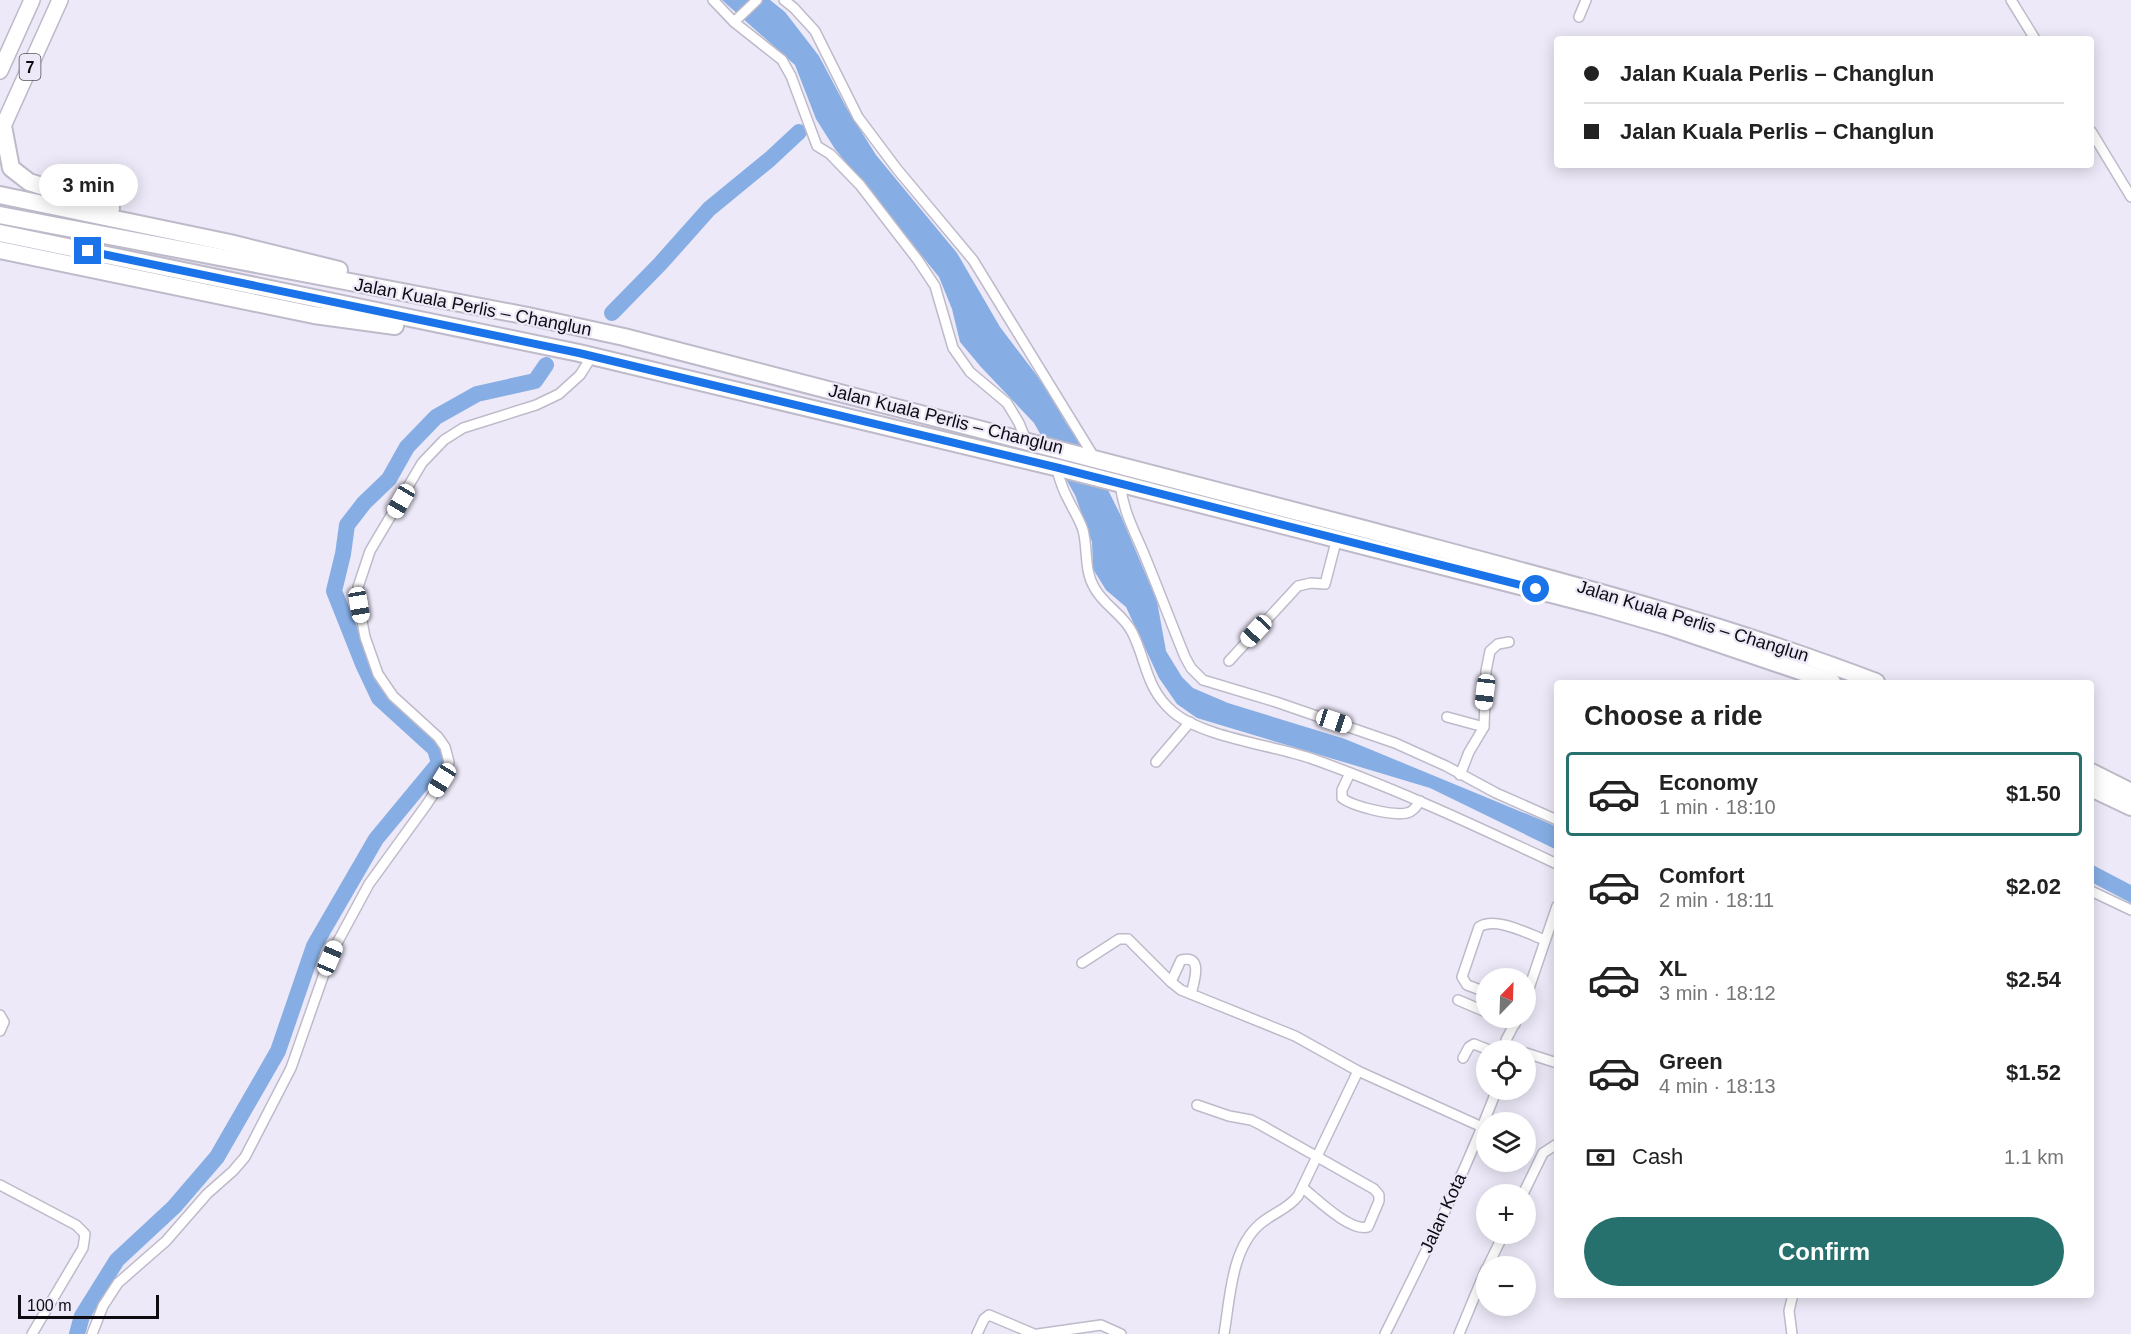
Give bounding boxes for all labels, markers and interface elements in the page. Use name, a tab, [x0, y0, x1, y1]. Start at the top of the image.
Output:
road number: 7	[20, 54, 40, 80]
text: Jalan Kuala Perlis – Changlun	[1620, 61, 1934, 86]
text: Jalan Kuala Perlis – Changlun	[1620, 119, 1934, 144]
callout: 3 min	[38, 164, 138, 206]
text: 3 min	[62, 174, 115, 196]
route end	[74, 237, 101, 264]
street label: Jalan Kuala Perlis – Changlun	[353, 274, 593, 340]
street label: Jalan Kuala Perlis – Changlun	[827, 380, 1065, 458]
car	[384, 481, 418, 521]
route start	[1522, 575, 1549, 602]
street label: Jalan Kuala Perlis – Changlun	[1575, 576, 1811, 666]
car	[347, 586, 371, 624]
car	[1237, 612, 1275, 650]
car	[1474, 673, 1496, 711]
text: Choose a ride	[1584, 701, 1763, 731]
car	[1314, 707, 1354, 735]
car	[425, 760, 459, 800]
icon: car	[1587, 767, 1641, 821]
text: Economy	[1659, 770, 1758, 795]
text: $1.50	[2006, 781, 2061, 806]
text: 1 min · 18:10	[1659, 796, 1776, 818]
icon: car	[1587, 860, 1641, 914]
text: Comfort	[1659, 863, 1745, 888]
text: $2.02	[2006, 874, 2061, 899]
text: 2 min · 18:11	[1659, 889, 1774, 911]
car	[315, 938, 345, 978]
icon: car	[1587, 953, 1641, 1007]
text: XL	[1659, 956, 1687, 981]
text: $2.54	[2006, 967, 2061, 992]
north arrow	[1476, 968, 1536, 1028]
map controls	[1476, 968, 1536, 1316]
text: 3 min · 18:12	[1659, 982, 1776, 1004]
button: locate	[1476, 1040, 1536, 1100]
icon: car	[1587, 1046, 1641, 1100]
text: Green	[1659, 1049, 1723, 1074]
text: $1.52	[2006, 1060, 2061, 1085]
text: 4 min · 18:13	[1659, 1075, 1776, 1097]
button: layers	[1476, 1112, 1536, 1172]
icon: cash	[1584, 1141, 1617, 1174]
text: Cash	[1632, 1144, 1683, 1169]
text: 1.1 km	[2004, 1146, 2064, 1168]
street label: Jalan Kota	[1416, 1169, 1470, 1256]
button: +	[1476, 1184, 1536, 1244]
button: Confirm	[1584, 1217, 2064, 1286]
button: −	[1476, 1256, 1536, 1316]
scale bar	[18, 1292, 159, 1320]
text: 100 m	[27, 1297, 71, 1314]

